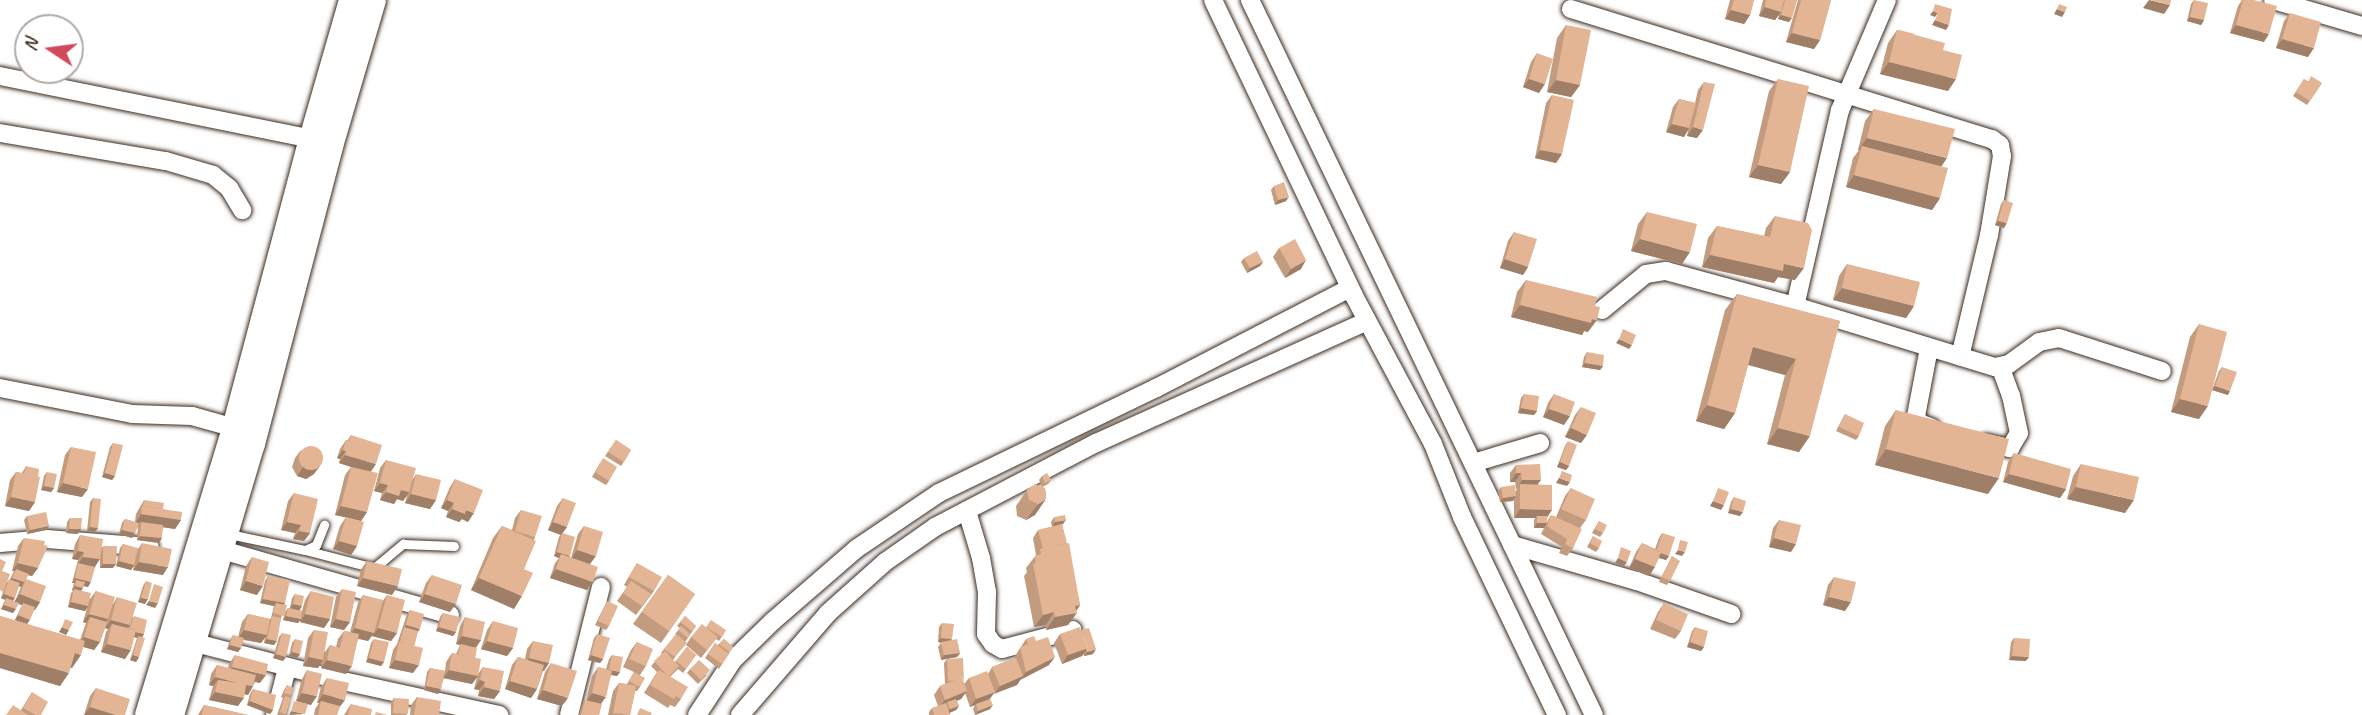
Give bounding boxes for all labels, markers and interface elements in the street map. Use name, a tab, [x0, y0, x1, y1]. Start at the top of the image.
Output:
north arrow	[14, 14, 84, 84]
text: N	[17, 36, 44, 53]

